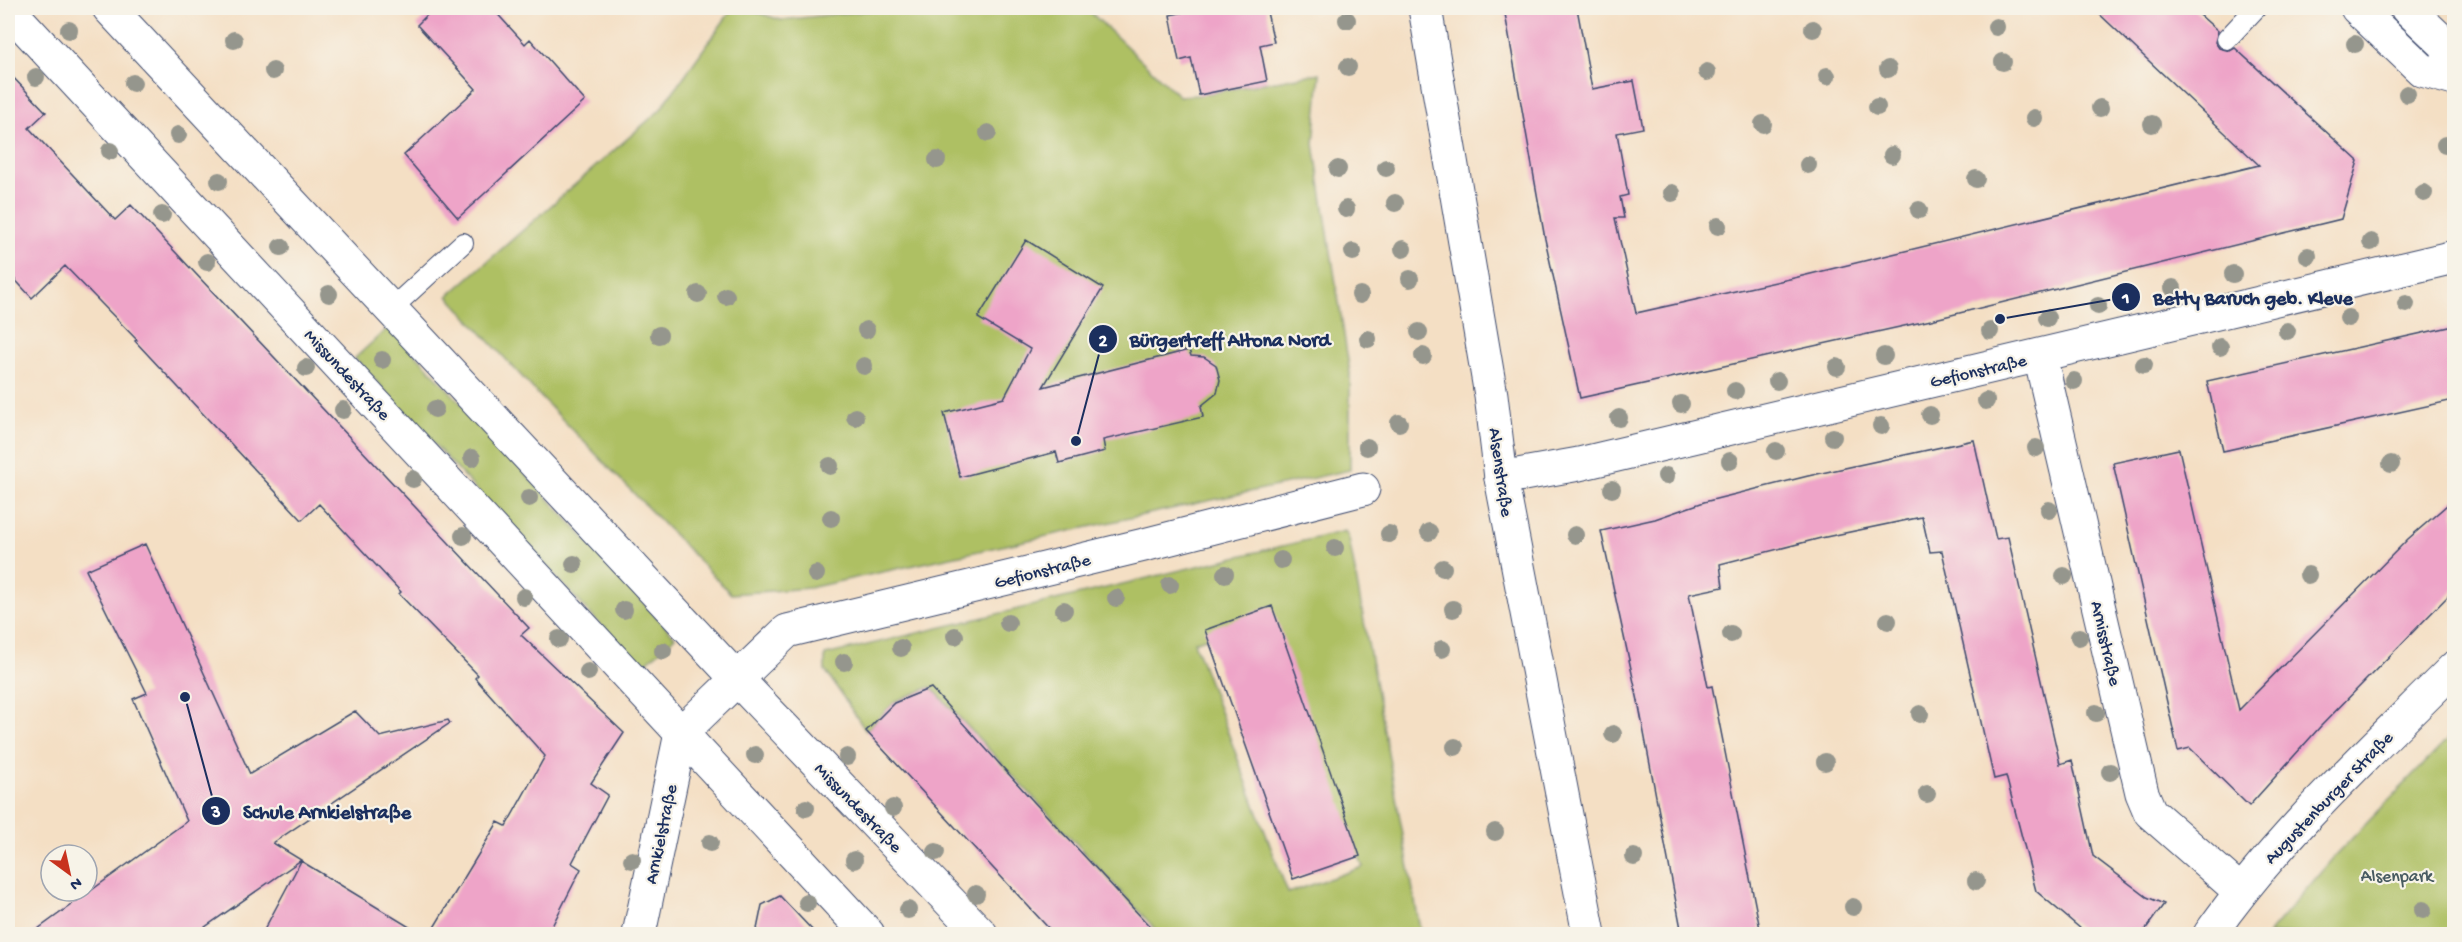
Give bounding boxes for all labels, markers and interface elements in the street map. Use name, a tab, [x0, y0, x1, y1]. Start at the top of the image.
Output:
callout: Betty Baruch geb. Kleve	[2111, 278, 2365, 316]
text: 1	[2121, 289, 2130, 310]
text: Betty Baruch geb. Kleve	[2152, 289, 2354, 312]
callout: Bürgertreff Altona Nord	[1088, 320, 1342, 358]
street label: Missundestraße	[299, 326, 394, 426]
text: Bürgertreff Altona Nord	[1129, 331, 1332, 354]
text: 2	[1099, 332, 1108, 353]
street label: Gefionstraße	[1928, 351, 2030, 394]
street label: Alsenstraße	[1483, 427, 1516, 519]
street label: Gefionstraße	[992, 550, 1094, 595]
street label: Arnisstraße	[2085, 599, 2125, 689]
street label: Augustenburger Straße	[2261, 728, 2399, 869]
street label: Missundestraße	[809, 759, 906, 859]
street label: Arnkielstraße	[642, 782, 683, 886]
callout: Schule Arnkielstraße	[201, 792, 423, 830]
text: 3	[210, 803, 221, 824]
text: Schule Arnkielstraße	[243, 803, 412, 826]
north arrow	[39, 843, 99, 903]
park label: Alsenpark	[2361, 867, 2435, 888]
text: N	[65, 872, 85, 894]

